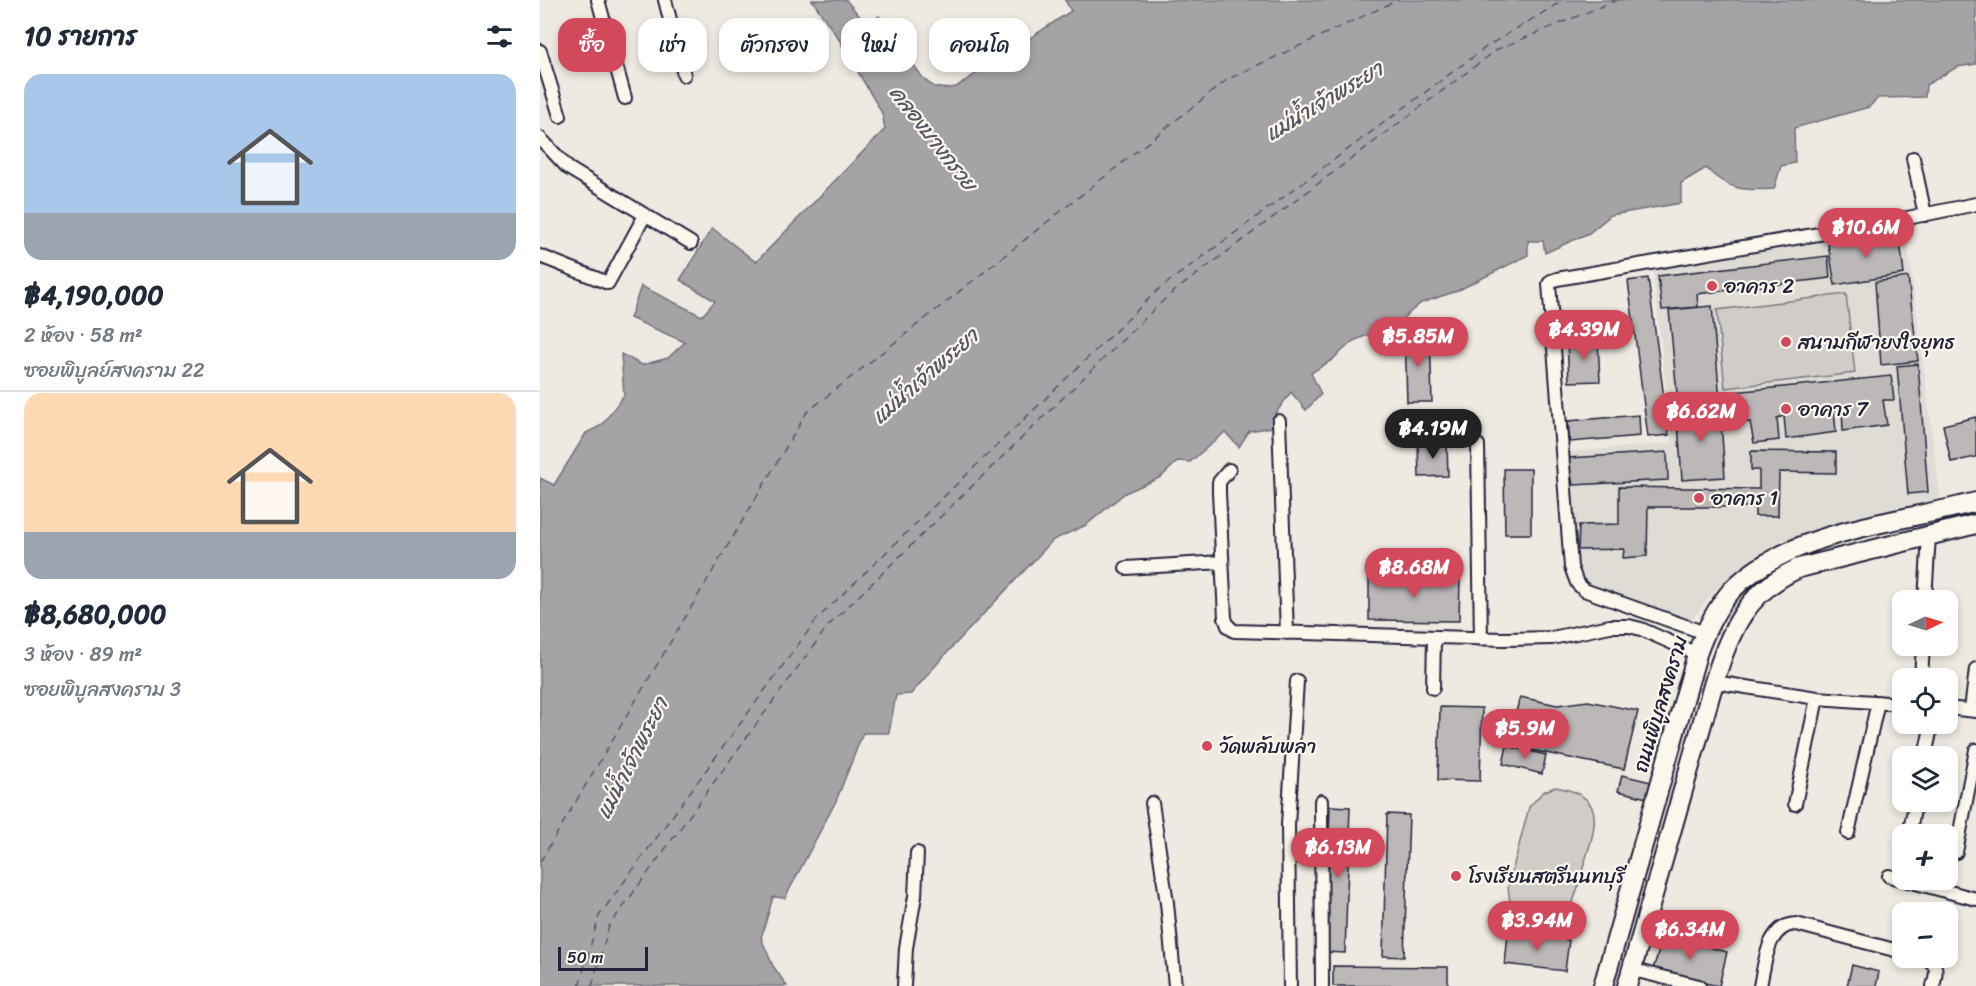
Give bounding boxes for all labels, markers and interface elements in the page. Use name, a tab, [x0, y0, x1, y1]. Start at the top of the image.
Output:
text: 10 รายการ	[24, 13, 137, 59]
chip: ซื้อ	[558, 18, 626, 72]
chip: เช่า	[638, 18, 707, 72]
chip: ตัวกรอง	[719, 18, 829, 72]
chip: ใหม่	[841, 18, 917, 72]
chip: คอนโด	[929, 18, 1030, 72]
icon: filters	[483, 20, 516, 53]
water label: แม่น้ำเจ้าพระยา	[1257, 50, 1392, 151]
water label: คลองบางกรวย	[879, 77, 988, 202]
icon: home	[216, 113, 324, 221]
pin: ฿10.6M	[1817, 208, 1915, 259]
text: ฿10.6M	[1832, 210, 1900, 245]
place label: อาคาร 2	[1723, 269, 1795, 304]
text: ฿4,190,000	[24, 272, 164, 318]
marker: อาคาร 2	[1705, 279, 1719, 293]
pin: ฿4.39M	[1535, 310, 1633, 361]
text: ฿4.39M	[1549, 312, 1619, 347]
water label: แม่น้ำเจ้าพระยา	[862, 317, 989, 434]
pin: ฿5.85M	[1369, 317, 1467, 368]
text: 2 ห้อง · 58 m²	[24, 318, 143, 353]
text: ฿5.85M	[1382, 319, 1454, 354]
place label: สนามกีฬายงใจยุทธ	[1797, 325, 1956, 360]
marker: สนามกีฬายงใจยุทธ	[1779, 335, 1793, 349]
text: ซอยพิบูลย์สงคราม 22	[24, 353, 205, 388]
pin: ฿6.62M	[1652, 392, 1750, 443]
place label: อาคาร 7	[1797, 392, 1870, 427]
text: ฿6.62M	[1666, 394, 1736, 429]
marker: อาคาร 7	[1779, 402, 1793, 416]
pin: ฿4.19M	[1384, 409, 1482, 460]
text: ฿4.19M	[1399, 411, 1467, 446]
icon: home	[216, 432, 324, 540]
place label: อาคาร 1	[1710, 481, 1778, 516]
marker: อาคาร 1	[1692, 491, 1706, 505]
pin: ฿8.68M	[1365, 548, 1463, 599]
text: ฿8.68M	[1379, 550, 1449, 585]
north arrow	[1892, 590, 1958, 656]
map controls	[1892, 590, 1958, 968]
text: ฿8,680,000	[24, 591, 167, 637]
street label: ถนนพิบูลสงคราม	[1623, 631, 1698, 777]
text: 3 ห้อง · 89 m²	[24, 637, 142, 672]
button: locate	[1892, 668, 1958, 734]
text: ซอยพิบูลสงคราม 3	[24, 672, 181, 707]
water label: แม่น้ำเจ้าพระยา	[585, 689, 680, 826]
pin: ฿5.9M	[1483, 709, 1567, 760]
text: ฿5.9M	[1495, 711, 1555, 746]
place label: วัดพลับพลา	[1219, 729, 1316, 764]
marker: วัดพลับพลา	[1200, 739, 1214, 753]
button: layers	[1892, 746, 1958, 812]
button: +	[1892, 824, 1958, 890]
pin: ฿6.13M	[1289, 828, 1387, 879]
text: ฿6.13M	[1305, 830, 1371, 865]
place label: โรงเรียนสตรีนนทบุรี	[1468, 859, 1627, 894]
marker: โรงเรียนสตรีนนทบุรี	[1449, 869, 1463, 883]
pin: ฿3.94M	[1488, 901, 1586, 952]
button: −	[1892, 902, 1958, 968]
text: ฿3.94M	[1502, 903, 1572, 938]
pin: ฿6.34M	[1641, 910, 1739, 961]
text: ฿6.34M	[1655, 912, 1725, 947]
text: 50 m	[567, 943, 603, 972]
scale bar	[558, 944, 648, 972]

